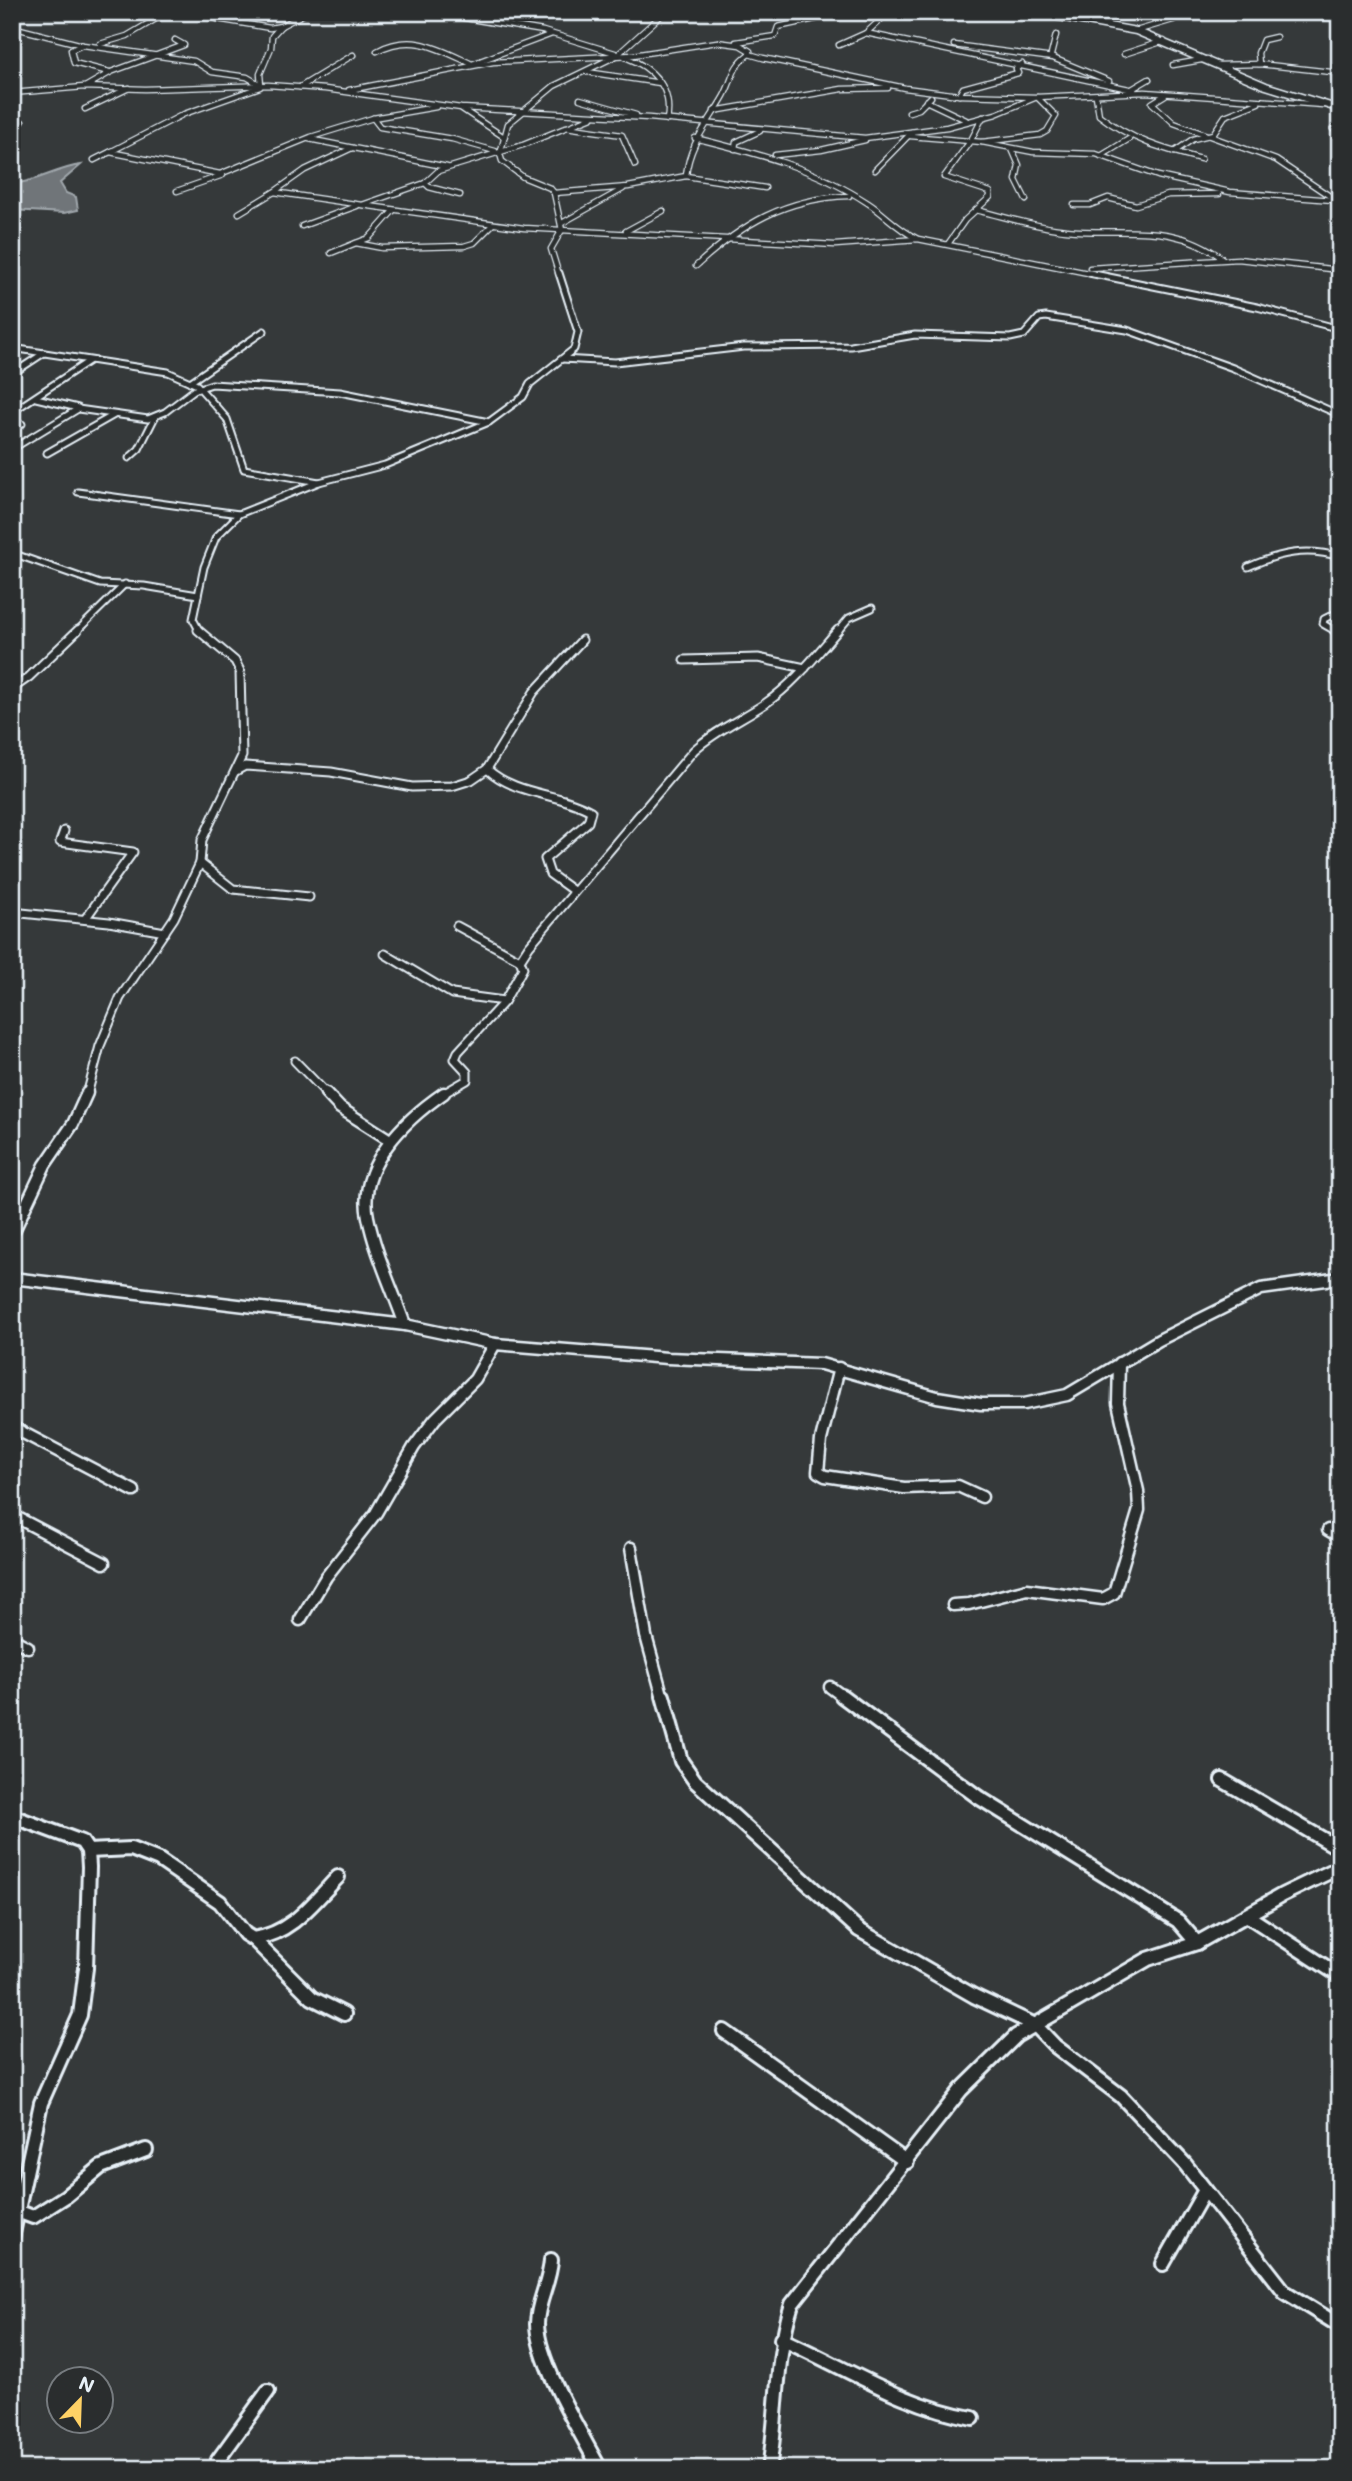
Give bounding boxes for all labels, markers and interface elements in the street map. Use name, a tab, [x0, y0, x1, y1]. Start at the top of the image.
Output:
north arrow	[46, 2366, 116, 2436]
text: N	[75, 2370, 98, 2398]

